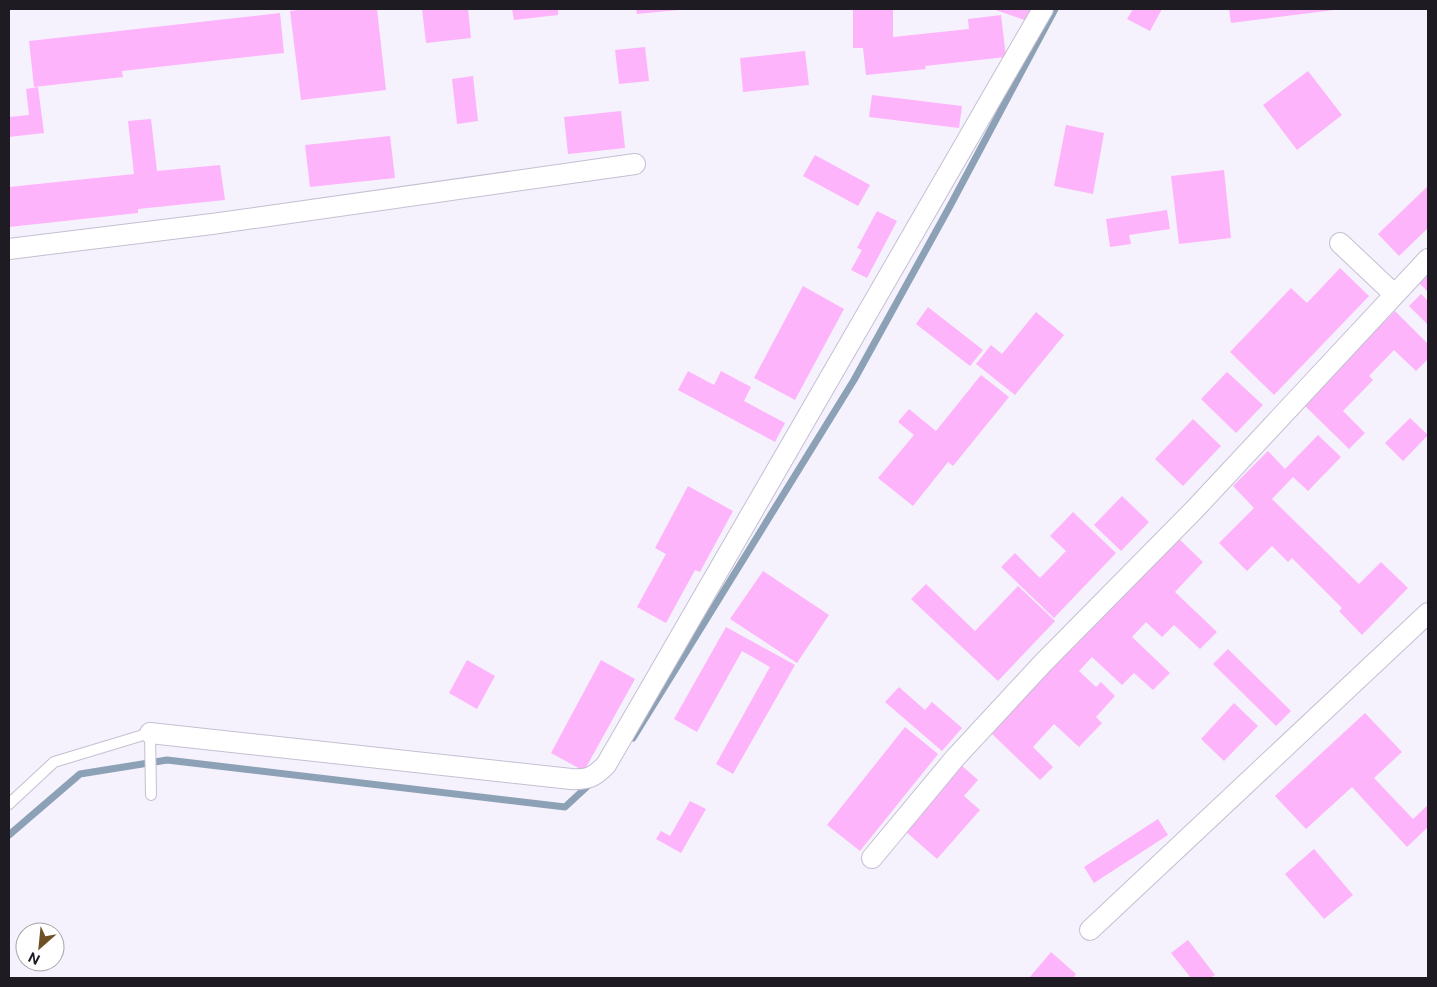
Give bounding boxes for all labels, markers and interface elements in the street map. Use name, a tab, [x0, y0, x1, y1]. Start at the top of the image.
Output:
north arrow	[15, 922, 65, 972]
text: N	[26, 949, 43, 968]

